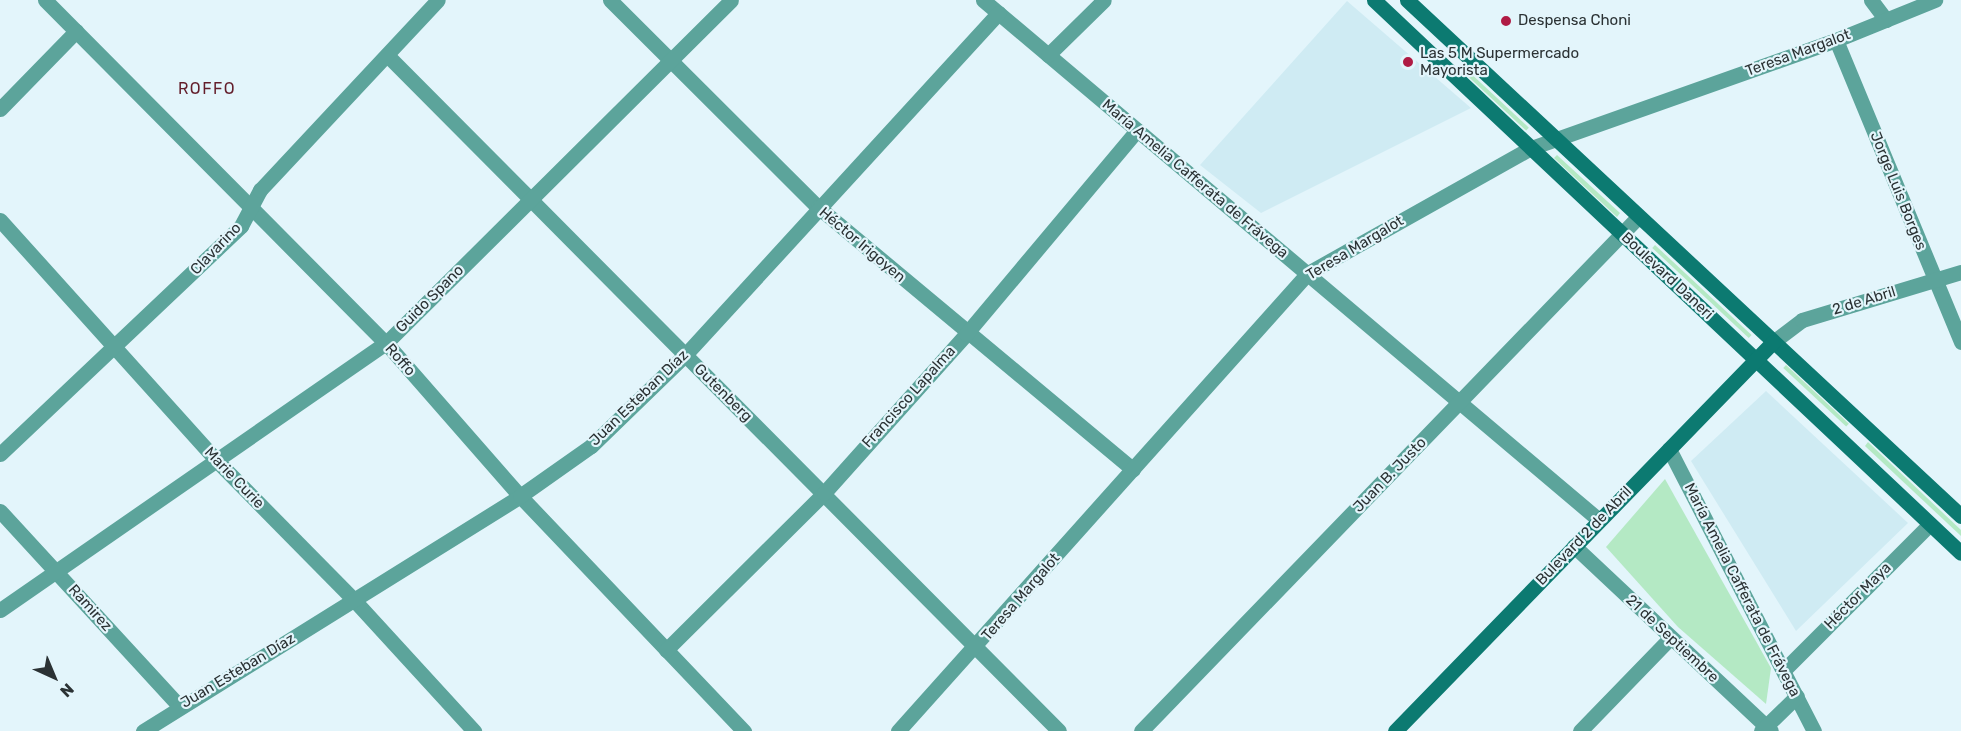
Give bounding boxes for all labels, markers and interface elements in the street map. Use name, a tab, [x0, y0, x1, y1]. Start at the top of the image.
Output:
place label: Despensa Choni	[1518, 12, 1631, 30]
marker: Despensa Choni	[1499, 14, 1513, 28]
street label: Teresa Margalot	[1743, 26, 1853, 80]
place label: Las 5 M Supermercado Mayorista	[1420, 44, 1579, 79]
marker: Las 5 M Supermercado Mayorista	[1401, 55, 1415, 69]
district label: ROFFO	[178, 79, 236, 99]
street label: María Amelia Cafferata de Frávega	[1098, 96, 1292, 262]
street label: Jorge Luis Borges	[1866, 129, 1930, 253]
street label: Héctor Irigoyen	[815, 204, 909, 286]
street label: Teresa Margalot	[1303, 212, 1407, 284]
street label: Clavarino	[187, 219, 245, 279]
street label: Boulevard Daneri	[1617, 229, 1717, 323]
street label: Guido Spano	[392, 261, 468, 337]
street label: 2 de Abril	[1830, 283, 1898, 319]
street label: Roffo	[381, 340, 419, 380]
street label: Francisco Lapalma	[859, 342, 959, 452]
street label: Juan Esteban Díaz	[586, 346, 692, 450]
street label: Gutenberg	[690, 360, 756, 426]
street label: Juan B. Justo	[1350, 434, 1430, 516]
street label: Marie Curie	[200, 444, 268, 512]
street label: María Amelia Cafferata de Frávega	[1680, 480, 1804, 700]
street label: Bulevard 2 de Abril	[1532, 483, 1636, 589]
street label: Teresa Margalot	[978, 550, 1064, 644]
street label: Héctor Maya	[1821, 559, 1895, 633]
street label: Ramirez	[64, 581, 116, 635]
street label: 21 de Septiembre	[1622, 591, 1722, 687]
street label: Juan Esteban Díaz	[177, 630, 299, 712]
north arrow	[24, 647, 84, 707]
text: N	[56, 679, 78, 701]

